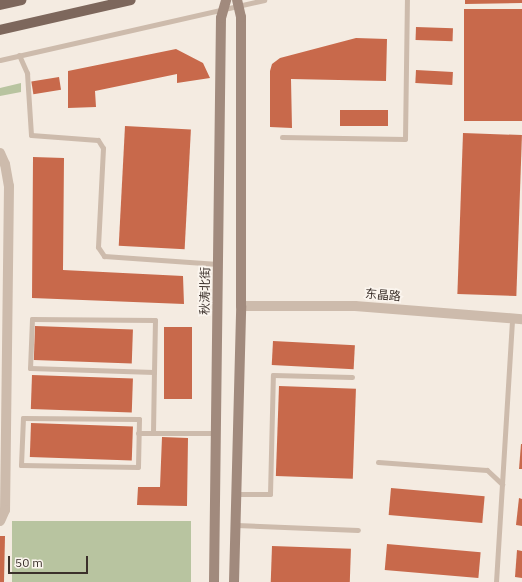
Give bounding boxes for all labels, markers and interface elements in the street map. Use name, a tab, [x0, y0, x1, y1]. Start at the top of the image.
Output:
street label: 秋涛北街	[197, 267, 213, 315]
street label: 东晶路	[364, 286, 402, 304]
scale bar	[10, 548, 90, 574]
text: 50 m	[15, 555, 43, 570]

